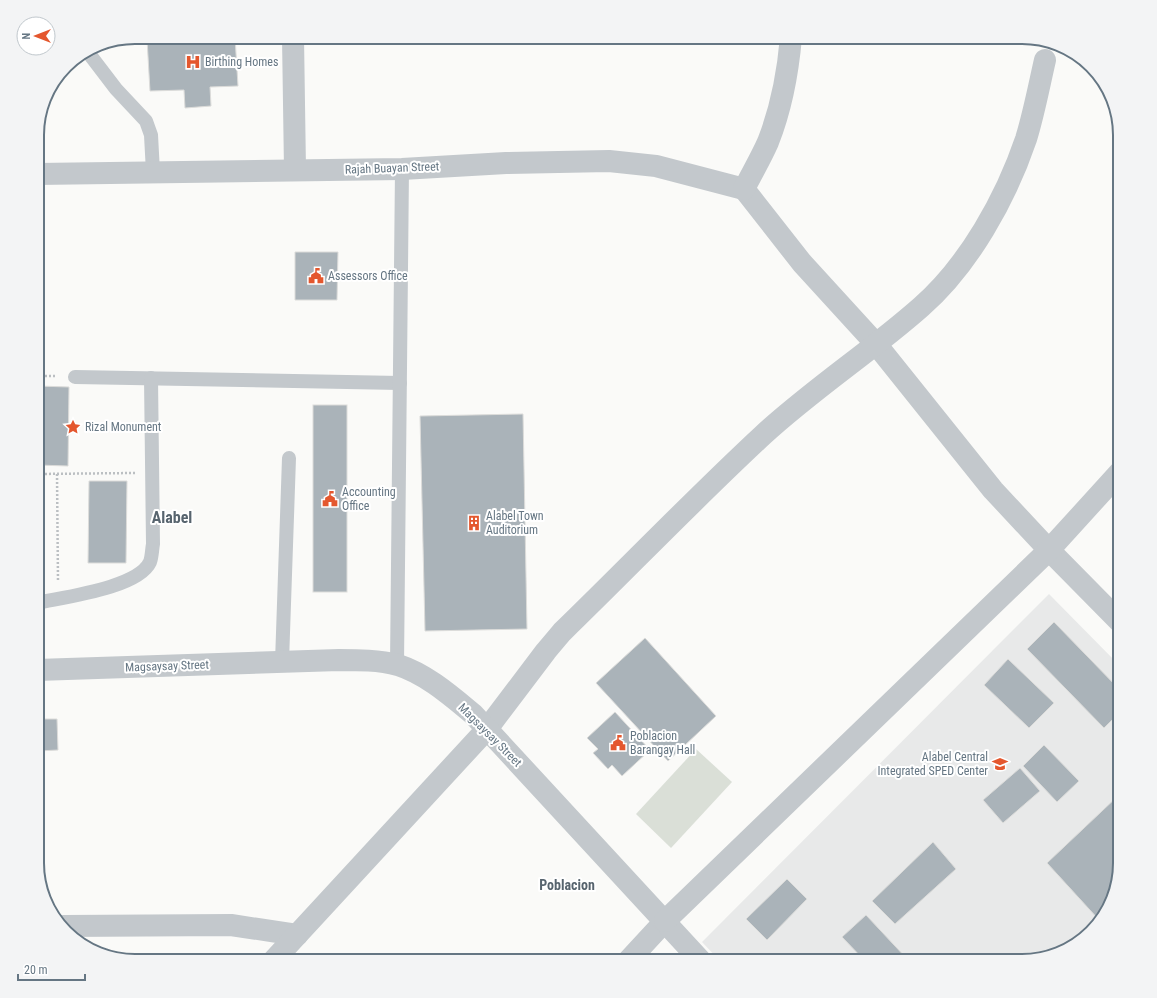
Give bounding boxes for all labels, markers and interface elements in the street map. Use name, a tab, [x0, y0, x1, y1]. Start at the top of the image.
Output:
north arrow	[16, 16, 56, 56]
text: N	[20, 32, 33, 39]
hospital icon: Birthing Homes	[184, 53, 202, 71]
place label: Birthing Homes	[205, 55, 278, 69]
street label: Rajah Buayan Street	[345, 159, 440, 177]
public building icon: Assessors Office	[307, 267, 325, 285]
place label: Assessors Office	[328, 269, 408, 283]
place icon: Rizal Monument	[64, 418, 82, 436]
place label: Rizal Monument	[85, 420, 162, 434]
place label: Accounting Office	[342, 485, 396, 513]
public building icon: Accounting Office	[321, 490, 339, 508]
district label: Alabel	[152, 508, 192, 527]
place label: Alabel Town Auditorium	[486, 509, 544, 537]
building icon: Alabel Town Auditorium	[465, 514, 483, 532]
street label: Magsaysay Street	[125, 658, 210, 674]
street label: Magsaysay Street	[455, 700, 525, 770]
place label: Poblacion Barangay Hall	[630, 729, 695, 757]
public building icon: Poblacion Barangay Hall	[609, 734, 627, 752]
place label: Alabel Central Integrated SPED Center	[878, 750, 988, 778]
school or university icon: Alabel Central Integrated SPED Center	[991, 755, 1009, 773]
district label: Poblacion	[539, 877, 595, 893]
scale bar	[18, 956, 85, 982]
text: 20 m	[24, 963, 48, 977]

